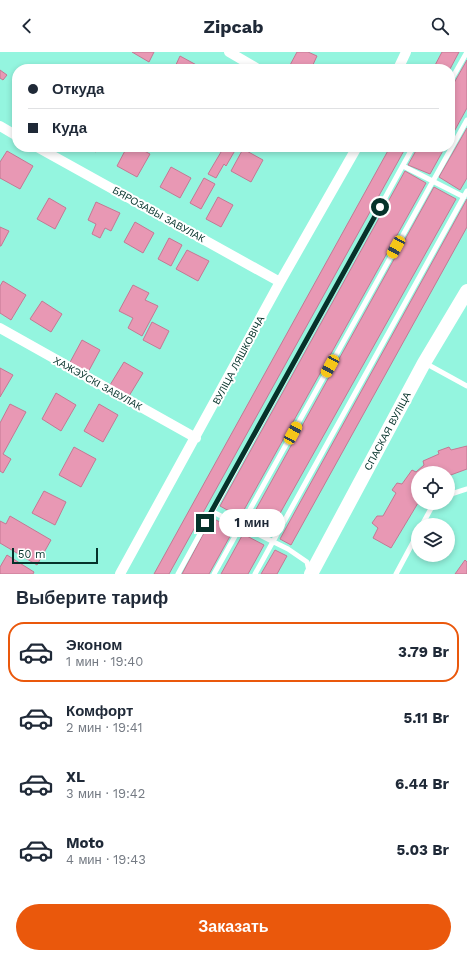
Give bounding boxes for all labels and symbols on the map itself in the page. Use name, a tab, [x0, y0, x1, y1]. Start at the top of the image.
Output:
street label: БЯРОЗАВЫ ЗАВУЛАК	[111, 184, 207, 244]
route start	[371, 198, 389, 216]
car	[385, 234, 407, 260]
street label: ВУЛІЦА ЛЯШКОВІЧА	[210, 314, 267, 406]
car	[319, 353, 341, 379]
street label: ХАЖЭЎСКІ ЗАВУЛАК	[52, 354, 145, 412]
street label: СПАСКАЯ ВУЛІЦА	[362, 390, 413, 472]
car	[282, 420, 304, 446]
callout: 1 мин	[219, 509, 285, 537]
route end	[196, 514, 214, 532]
scale bar	[12, 546, 98, 565]

